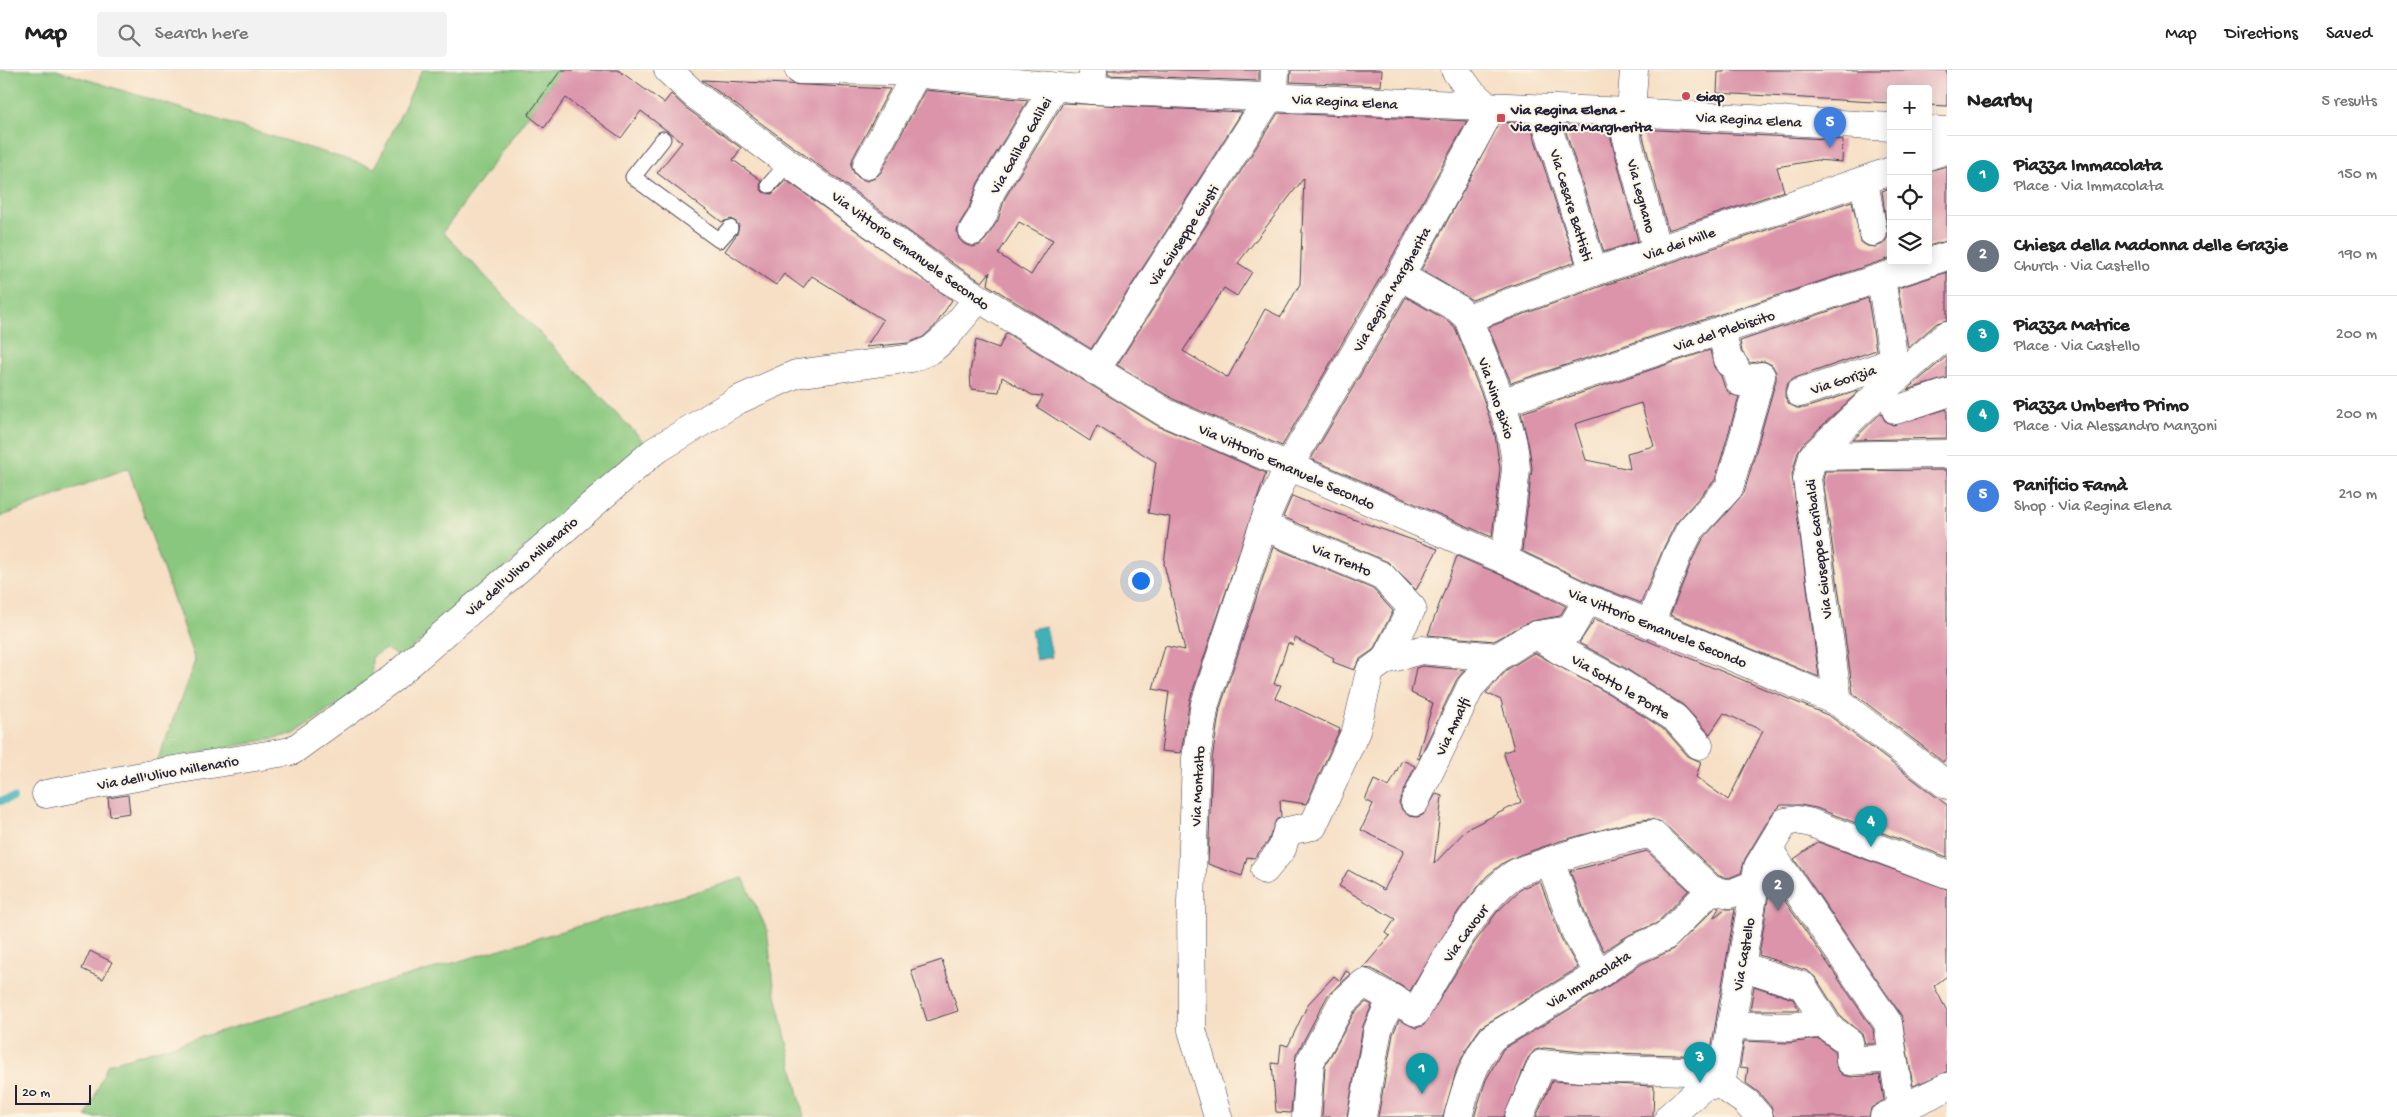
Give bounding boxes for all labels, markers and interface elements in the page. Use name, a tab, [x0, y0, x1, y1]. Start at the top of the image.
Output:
search box	[97, 12, 447, 57]
text: Map	[25, 20, 67, 49]
icon: search	[115, 21, 143, 49]
text: Search here	[155, 23, 248, 46]
text: Map	[2165, 24, 2197, 45]
text: Directions	[2225, 24, 2298, 45]
text: Saved	[2326, 24, 2372, 45]
map controls	[1887, 85, 1932, 265]
button: +	[1887, 85, 1932, 130]
place label: Giap	[1696, 89, 1725, 107]
marker: Giap	[1680, 90, 1692, 102]
text: Nearby	[1967, 90, 2032, 115]
street label: Via Regina Elena	[1291, 91, 1399, 115]
text: 5 results	[2322, 93, 2377, 112]
street label: Via Galileo Galilei	[986, 94, 1057, 199]
place label: Via Regina Elena - Via Regina Margherita	[1510, 102, 1653, 137]
pin: 5	[1814, 107, 1846, 148]
street label: Via Regina Elena	[1695, 109, 1803, 133]
marker: Via Regina Elena - Via Regina Margherita	[1495, 112, 1507, 124]
button: −	[1887, 130, 1932, 175]
street label: Via Cesare Battisti	[1544, 146, 1596, 264]
text: Piazza Immacolata	[2014, 155, 2162, 178]
street label: Via Legnano	[1621, 157, 1659, 236]
text: 1	[1980, 166, 1986, 185]
text: 150 m	[2338, 166, 2377, 185]
button: locate	[1887, 175, 1932, 220]
text: Place · Via Immacolata	[2014, 178, 2164, 197]
street label: Via Giuseppe Giusti	[1145, 182, 1224, 291]
street label: Via Vittorio Emanuele Secondo	[826, 188, 993, 315]
button: layers	[1887, 220, 1932, 265]
street label: Via Regina Margherita	[1349, 224, 1436, 357]
street label: Via dei Mille	[1640, 224, 1718, 266]
text: Chiesa della Madonna delle Grazie	[2014, 235, 2288, 258]
text: 2	[1979, 246, 1987, 265]
text: 190 m	[2338, 246, 2377, 265]
text: Church · Via Castello	[2014, 258, 2150, 277]
street label: Via del Plebiscito	[1671, 307, 1778, 357]
text: Piazza Matrice	[2014, 315, 2130, 338]
text: 3	[1979, 326, 1987, 345]
text: 200 m	[2336, 326, 2377, 345]
text: Place · Via Castello	[2014, 338, 2140, 357]
street label: Via Nino Bixio	[1472, 355, 1517, 442]
street label: Via Gorizia	[1808, 362, 1879, 400]
text: Piazza Umberto Primo	[2014, 395, 2189, 418]
text: 4	[1979, 406, 1987, 425]
text: 200 m	[2336, 406, 2377, 425]
text: Place · Via Alessandro Manzoni	[2014, 418, 2217, 437]
street label: Via Vittorio Emanuele Secondo	[1194, 420, 1377, 515]
text: Panificio Famà	[2014, 475, 2127, 498]
street label: Via Giuseppe Garibaldi	[1802, 478, 1838, 621]
text: 5	[1979, 486, 1987, 505]
text: 210 m	[2338, 486, 2377, 505]
text: Shop · Via Regina Elena	[2014, 498, 2172, 517]
street label: Via dell'Ulivo Millenario	[462, 514, 582, 622]
street label: Via Trento	[1308, 540, 1374, 582]
your location	[1128, 568, 1154, 594]
street label: Via Vittorio Emanuele Secondo	[1564, 584, 1749, 673]
street label: Via Sotto le Porte	[1567, 651, 1673, 724]
street label: Via Amalfi	[1432, 695, 1475, 760]
street label: Via Montalto	[1188, 745, 1210, 828]
street label: Via dell'Ulivo Millenario	[95, 753, 241, 795]
pin: 4	[1855, 806, 1887, 847]
pin: 2	[1762, 870, 1794, 911]
street label: Via Cavour	[1439, 901, 1494, 967]
street label: Via Castello	[1730, 916, 1760, 993]
street label: Via Immacolata	[1543, 947, 1635, 1014]
pin: 3	[1684, 1042, 1716, 1083]
pin: 1	[1406, 1053, 1438, 1094]
scale bar	[15, 1082, 91, 1105]
text: 20 m	[22, 1085, 50, 1102]

